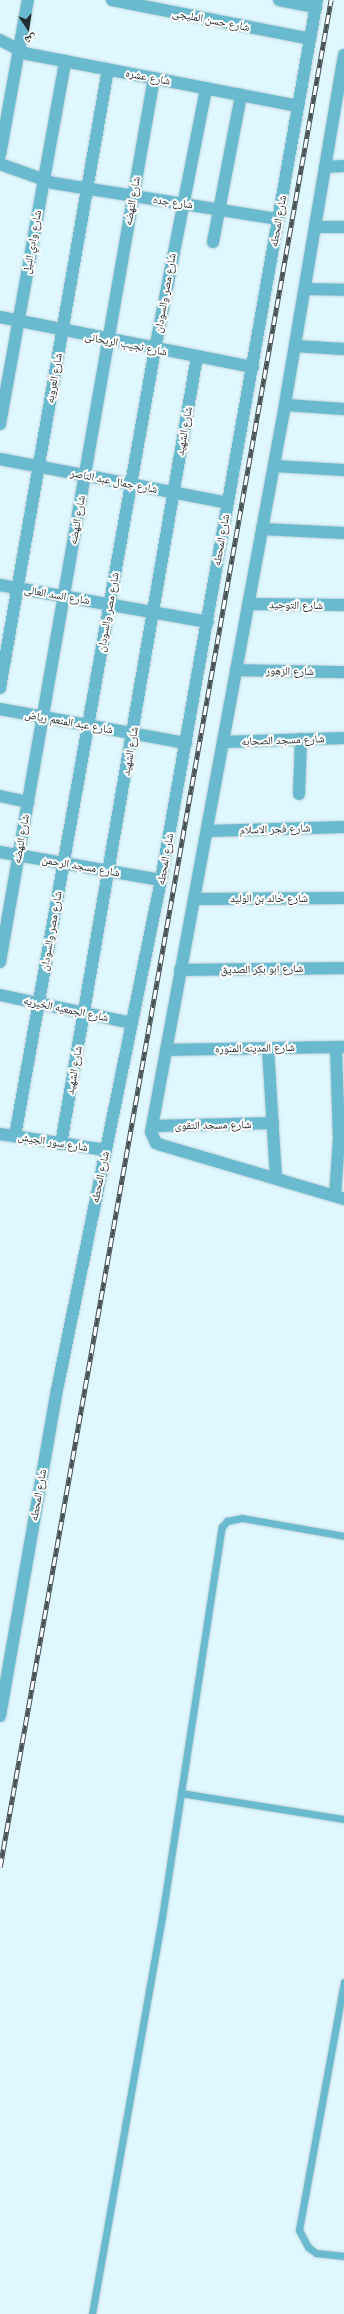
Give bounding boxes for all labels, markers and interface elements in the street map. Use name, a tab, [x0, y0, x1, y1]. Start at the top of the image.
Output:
street label: شارع حسن المليجى	[171, 6, 251, 34]
north arrow	[8, 8, 48, 48]
text: ش	[23, 32, 38, 48]
street label: شارع عشره	[124, 66, 172, 88]
street label: شارع النهضه	[121, 175, 143, 227]
street label: شارع جده	[152, 193, 194, 211]
street label: شارع المحطه	[267, 194, 289, 248]
street label: شارع وادي النيل	[20, 209, 44, 275]
street label: شارع مصر والسودان	[151, 252, 179, 334]
street label: شارع نجيب الريحانى	[84, 330, 168, 358]
street label: شارع العروبه	[43, 352, 65, 404]
street label: شارع الشهيد	[173, 406, 195, 456]
street label: شارع جمال عبد الناصر	[69, 466, 159, 496]
street label: شارع النهضه	[66, 494, 88, 546]
street label: شارع المحطه	[210, 513, 232, 567]
street label: شارع مصر والسودان	[94, 571, 122, 653]
street label: شارع السد العالى	[23, 583, 91, 607]
street label: شارع التوحيد	[269, 598, 323, 612]
street label: شارع الزهور	[266, 664, 314, 678]
street label: شارع عبد المنعم رياض	[24, 708, 114, 736]
street label: شارع الشهيد	[119, 726, 141, 776]
street label: شارع مسجد الصحابه	[241, 732, 325, 748]
street label: شارع النهضه	[10, 813, 32, 865]
street label: شارع فجر الاسلام	[239, 821, 311, 837]
street label: شارع المحطه	[154, 832, 176, 886]
street label: شارع مسجد الرحمن	[41, 853, 121, 879]
street label: شارع مصر والسودان	[37, 890, 65, 972]
street label: شارع خالد بن الوليد	[230, 891, 308, 905]
street label: شارع ابو بكر الصديق	[221, 962, 303, 976]
street label: شارع الجمعيه الخيريه	[22, 994, 110, 1024]
street label: شارع المدينه المنوره	[215, 1041, 295, 1055]
street label: شارع الشهيد	[63, 1045, 85, 1095]
street label: شارع مسجد التقوى	[175, 1118, 251, 1132]
street label: شارع سور الجيش	[17, 1130, 89, 1154]
street label: شارع المحطه	[88, 1150, 112, 1204]
street label: شارع المحطه	[27, 1468, 49, 1522]

